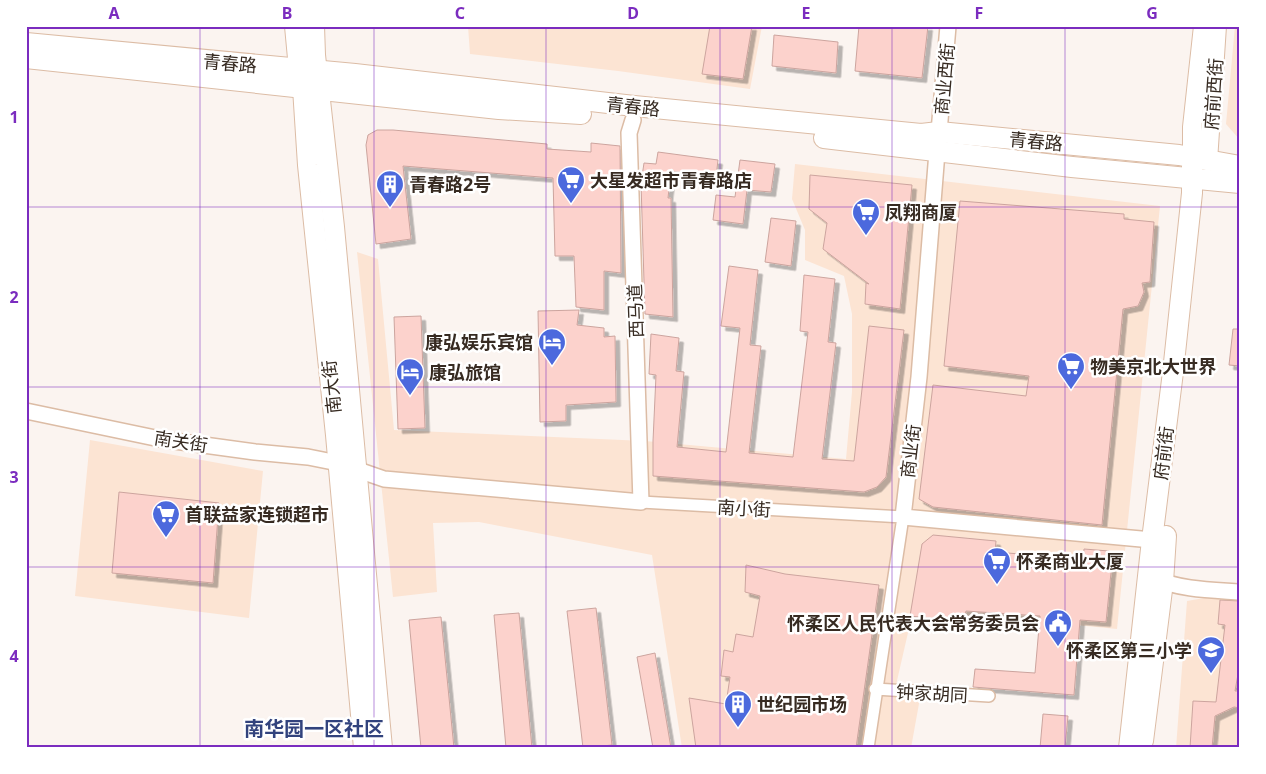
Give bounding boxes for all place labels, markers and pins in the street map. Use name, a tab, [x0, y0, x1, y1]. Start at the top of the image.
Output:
supermarket icon: 大星发超市青春路店	[556, 165, 586, 204]
place label: 大星发超市青春路店	[590, 168, 752, 192]
building icon: 青春路2号	[375, 169, 405, 208]
place label: 青春路2号	[409, 172, 491, 196]
supermarket icon: 凤翔商厦	[851, 197, 881, 236]
place label: 凤翔商厦	[885, 200, 957, 224]
hotel icon: 康弘娱乐宾馆	[537, 327, 567, 366]
place label: 康弘娱乐宾馆	[425, 330, 533, 354]
supermarket icon: 物美京北大世界	[1056, 351, 1086, 390]
place label: 物美京北大世界	[1090, 354, 1216, 378]
hotel icon: 康弘旅馆	[395, 357, 425, 396]
place label: 康弘旅馆	[429, 360, 501, 384]
supermarket icon: 首联益家连锁超市	[151, 499, 181, 538]
place label: 首联益家连锁超市	[185, 502, 329, 526]
supermarket icon: 怀柔商业大厦	[982, 546, 1012, 585]
place label: 怀柔商业大厦	[1016, 549, 1124, 573]
public building icon: 怀柔区人民代表大会常务委员会	[1043, 608, 1073, 647]
place label: 怀柔区人民代表大会常务委员会	[787, 611, 1039, 635]
school or university icon: 怀柔区第三小学	[1196, 635, 1226, 674]
place label: 怀柔区第三小学	[1066, 638, 1192, 662]
building icon: 世纪园市场	[723, 689, 753, 728]
place label: 世纪园市场	[757, 692, 847, 716]

